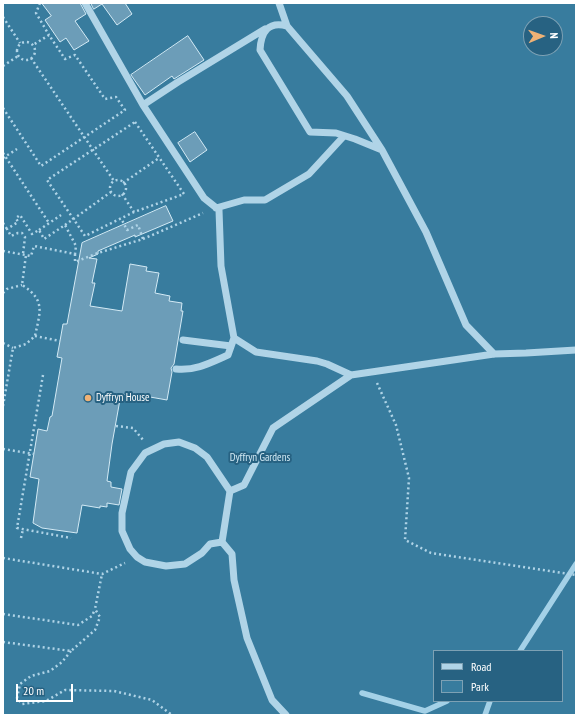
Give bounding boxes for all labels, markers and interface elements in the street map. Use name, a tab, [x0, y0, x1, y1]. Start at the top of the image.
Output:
north arrow	[523, 16, 563, 56]
text: N	[547, 32, 561, 39]
place label: Dyffryn House	[96, 391, 149, 405]
marker: Dyffryn House	[83, 393, 93, 403]
park label: Dyffryn Gardens	[230, 451, 290, 465]
legend	[433, 650, 563, 702]
text: Road	[471, 659, 491, 674]
scale bar	[18, 676, 75, 702]
text: Park	[471, 679, 489, 694]
text: 20 m	[23, 683, 44, 698]

